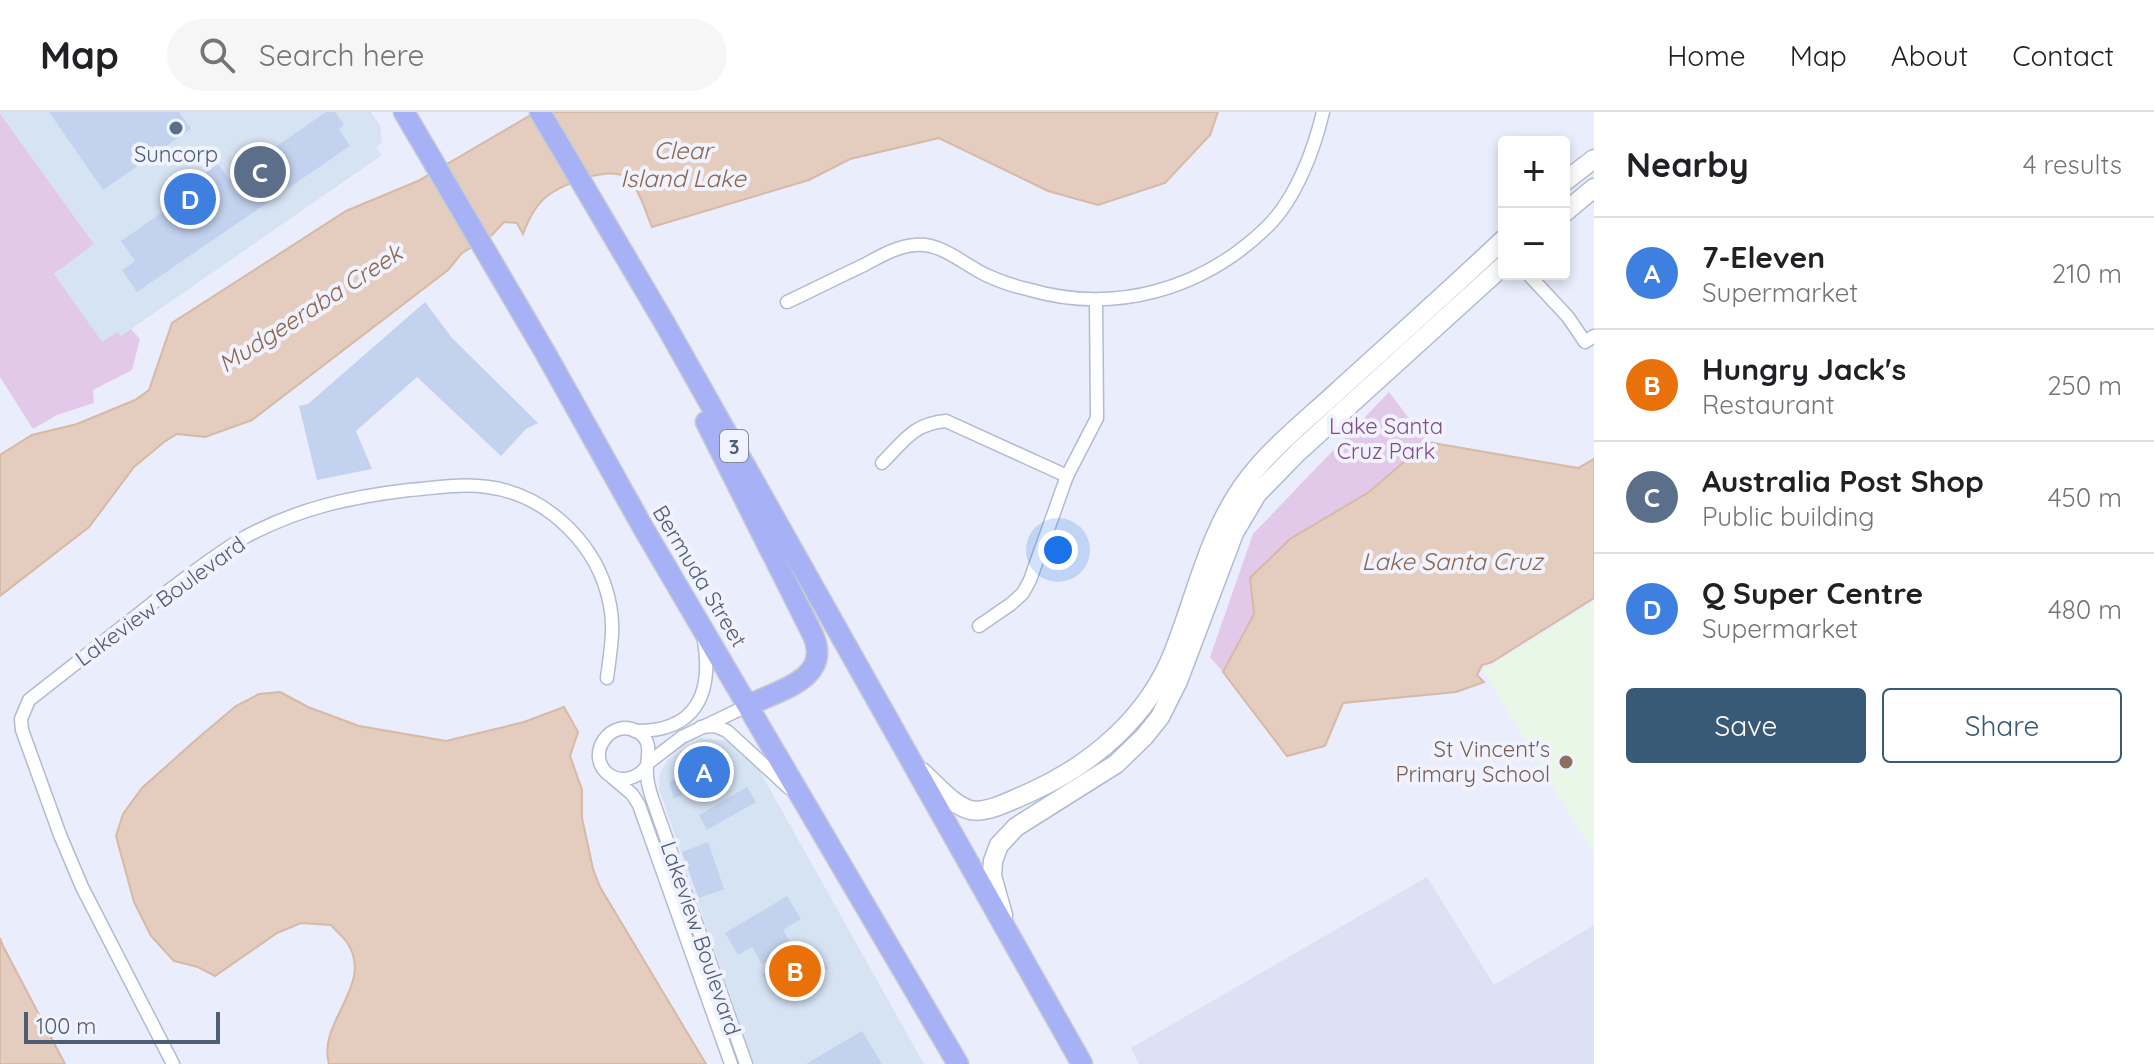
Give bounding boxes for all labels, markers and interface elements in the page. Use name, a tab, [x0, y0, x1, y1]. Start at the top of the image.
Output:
search box	[167, 19, 727, 91]
text: Map	[40, 31, 119, 79]
icon: search	[195, 33, 239, 77]
text: Search here	[259, 36, 424, 74]
text: Home	[1667, 38, 1746, 73]
text: Map	[1790, 38, 1847, 73]
text: About	[1891, 38, 1968, 73]
text: Contact	[2012, 38, 2114, 73]
marker: Suncorp	[167, 119, 185, 137]
water label: Clear Island Lake	[620, 135, 747, 193]
map controls	[1498, 136, 1570, 280]
button: +	[1498, 136, 1570, 208]
place label: Suncorp	[134, 140, 218, 168]
pin: C	[234, 142, 286, 202]
text: Nearby	[1626, 143, 1749, 186]
text: 4 results	[2023, 148, 2122, 181]
pin: D	[164, 169, 216, 229]
button: −	[1498, 208, 1570, 280]
water label: Mudgeeraba Creek	[212, 236, 409, 379]
text: 7-Eleven	[1702, 238, 1825, 276]
text: A	[1644, 257, 1660, 290]
text: 210 m	[2052, 257, 2122, 290]
text: Supermarket	[1702, 276, 1858, 309]
text: Hungry Jack's	[1702, 350, 1906, 388]
text: B	[1643, 369, 1661, 402]
text: 250 m	[2047, 369, 2122, 402]
text: Restaurant	[1702, 388, 1835, 421]
park label: Lake Santa Cruz Park	[1329, 412, 1443, 465]
road number: 3	[720, 430, 748, 462]
text: Australia Post Shop	[1702, 462, 1984, 500]
text: C	[1644, 481, 1660, 514]
text: 450 m	[2048, 481, 2122, 514]
street label: Bermuda Street	[647, 500, 753, 652]
text: Public building	[1702, 500, 1874, 533]
street label: Lakeview Boulevard	[69, 530, 251, 672]
your location	[1038, 530, 1078, 570]
water label: Lake Santa Cruz	[1362, 546, 1545, 576]
text: Q Super Centre	[1702, 574, 1923, 612]
text: D	[1643, 593, 1661, 626]
text: 480 m	[2048, 593, 2122, 626]
text: Supermarket	[1702, 612, 1858, 645]
button: Save	[1626, 688, 1866, 763]
button: Share	[1882, 688, 2122, 763]
place label: St Vincent's Primary School	[1395, 735, 1550, 788]
pin: A	[678, 742, 730, 802]
marker: St Vincent's Primary School	[1557, 753, 1575, 771]
street label: Lakeview Boulevard	[655, 837, 747, 1039]
pin: B	[769, 941, 821, 1001]
scale bar	[24, 1008, 220, 1044]
text: 100 m	[36, 1012, 96, 1040]

